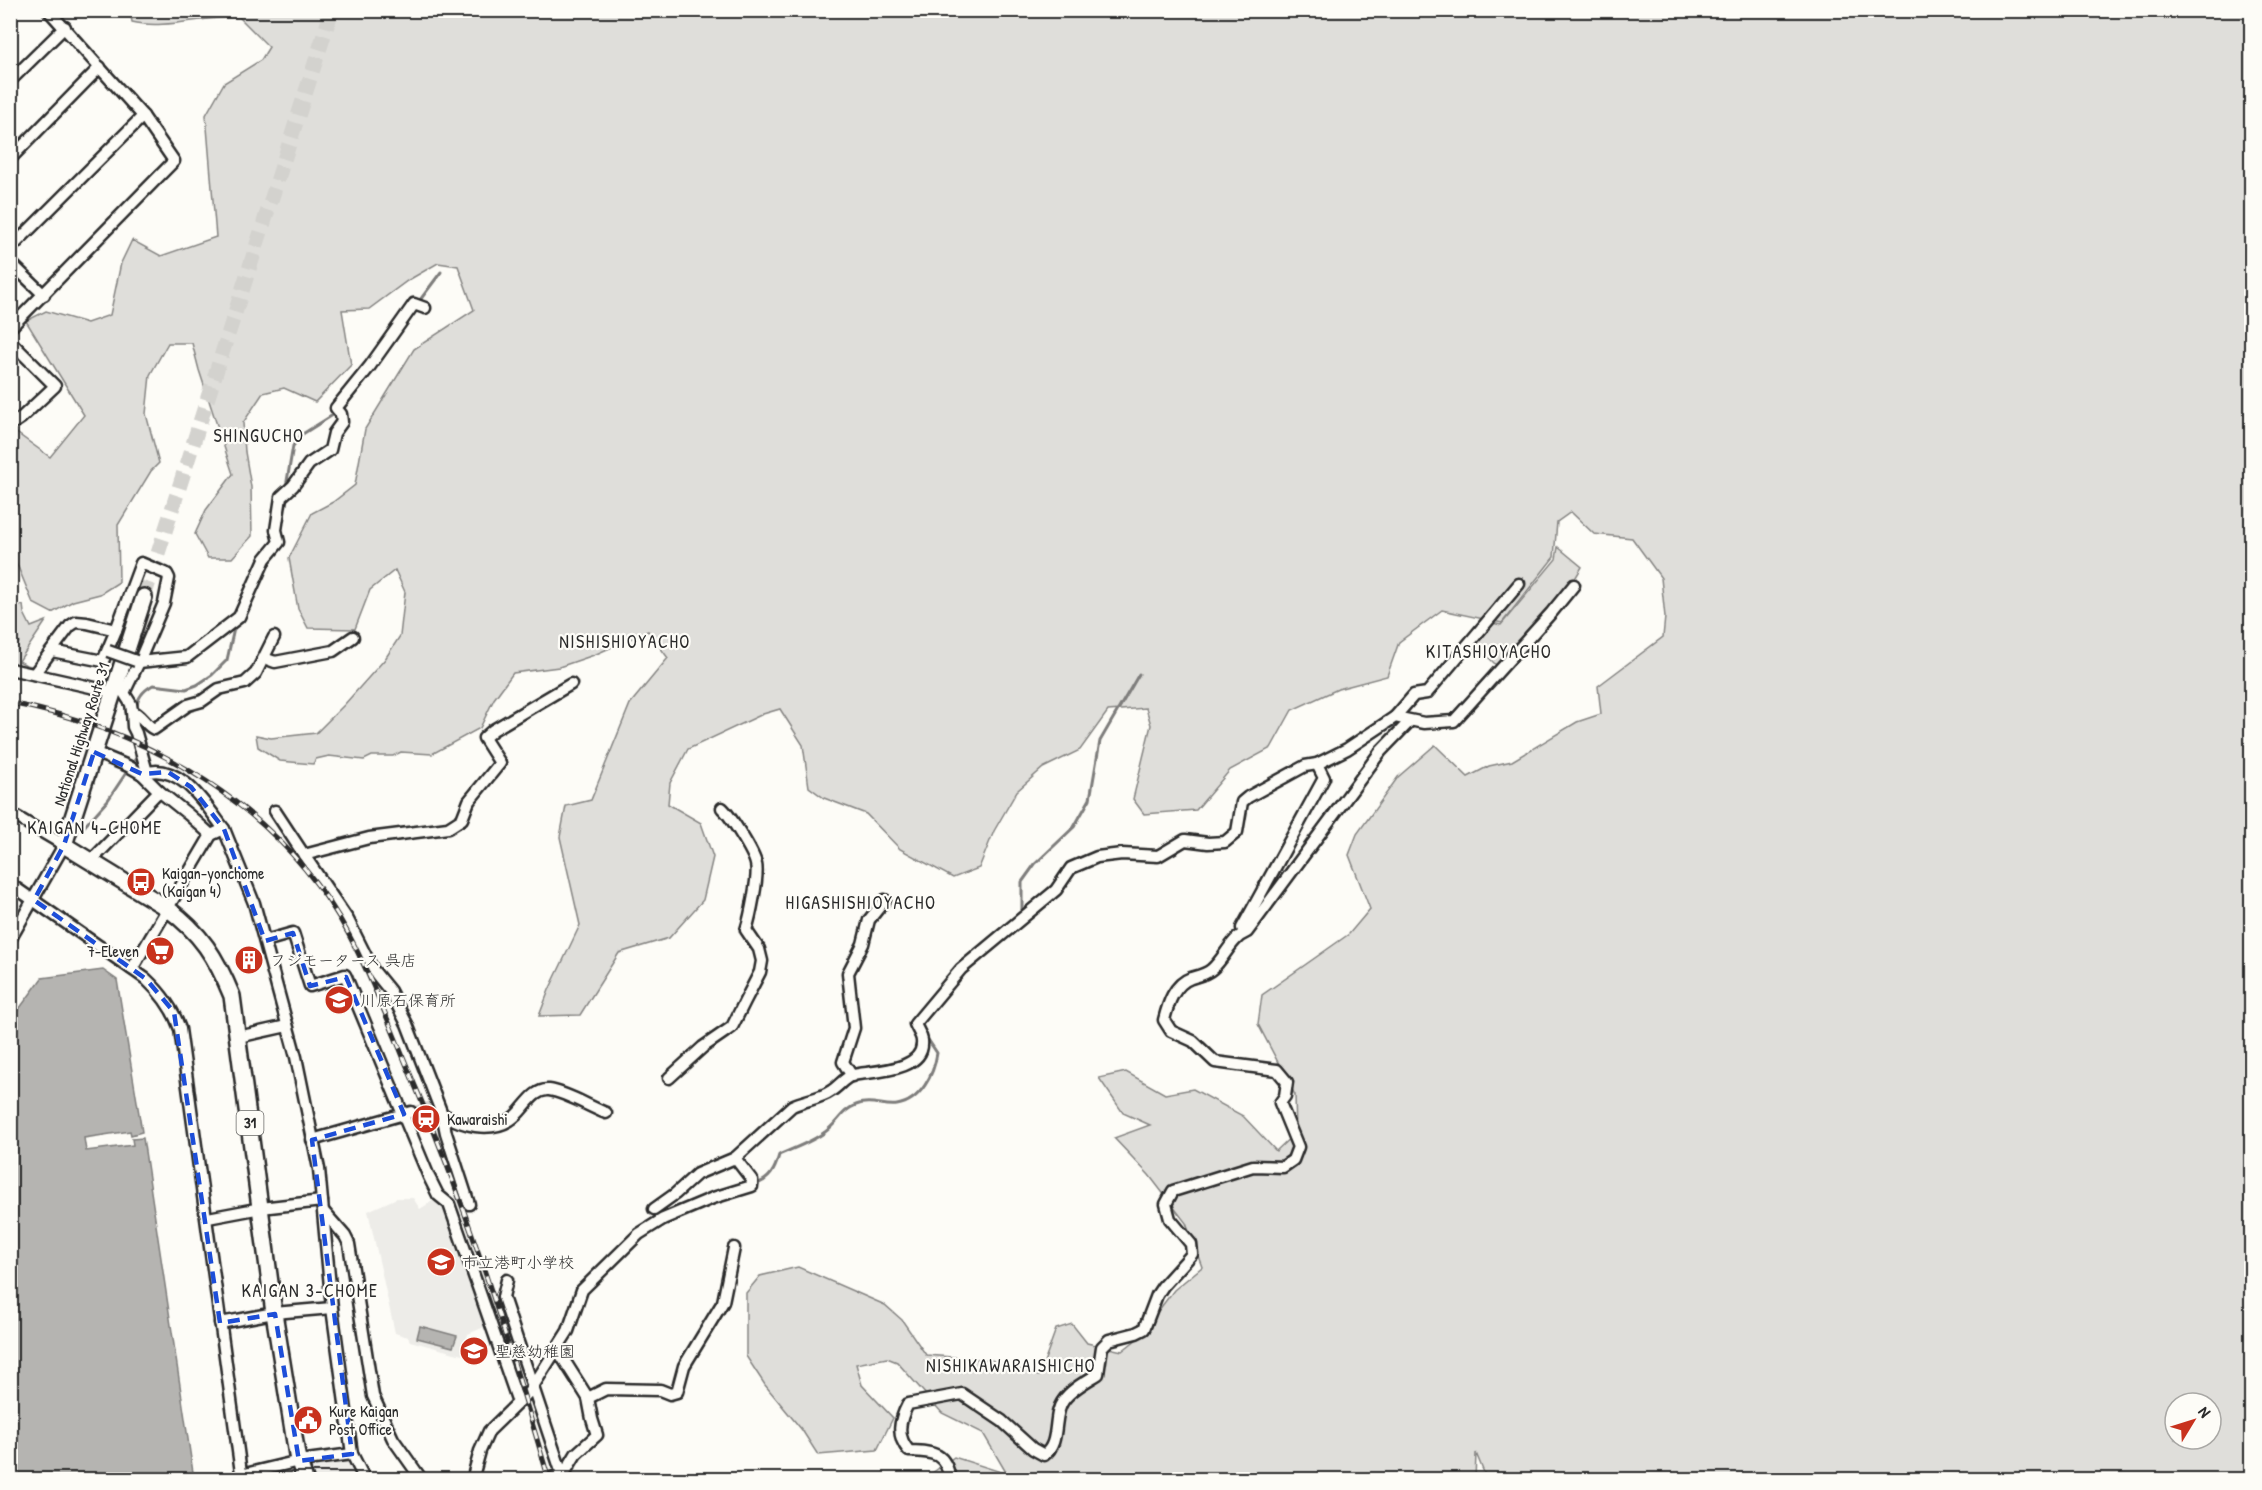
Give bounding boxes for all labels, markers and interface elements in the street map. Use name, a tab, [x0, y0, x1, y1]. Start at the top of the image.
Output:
district label: SHINGUCHO	[214, 423, 304, 448]
district label: NISHISHIOYACHO	[559, 629, 691, 654]
district label: KITASHIOYACHO	[1426, 639, 1552, 664]
street label: National Highway Route 31	[47, 659, 115, 808]
district label: KAIGAN 4-CHOME	[27, 815, 163, 840]
place label: Kaigan-yonchome (Kaigan 4)	[162, 862, 265, 902]
bus stop icon: Kaigan-yonchome (Kaigan 4)	[125, 866, 157, 898]
district label: HIGASHISHIOYACHO	[786, 890, 936, 915]
supermarket icon: 7-Eleven	[144, 935, 176, 967]
place label: 7-Eleven	[87, 940, 139, 962]
building icon: フジモータース 呉店	[233, 944, 265, 976]
place label: フジモータース 呉店	[270, 949, 416, 971]
school or university icon: 川原石保育所	[323, 984, 355, 1016]
place label: 川原石保育所	[360, 989, 456, 1011]
station icon: Kawaraishi	[410, 1103, 442, 1135]
place label: Kawaraishi	[447, 1108, 508, 1130]
road number: 31	[236, 1111, 264, 1135]
school or university icon: 市立港町小学校	[425, 1246, 457, 1278]
place label: 市立港町小学校	[462, 1251, 574, 1273]
district label: KAIGAN 3-CHOME	[242, 1278, 378, 1303]
school or university icon: 聖慈幼稚園	[458, 1335, 490, 1367]
place label: 聖慈幼稚園	[495, 1340, 575, 1362]
district label: NISHIKAWARAISHICHO	[926, 1353, 1096, 1378]
north arrow	[2163, 1391, 2223, 1451]
place label: Kure Kaigan Post Office	[329, 1400, 399, 1440]
text: N	[2194, 1402, 2216, 1422]
public building icon: Kure Kaigan Post Office	[292, 1404, 324, 1436]

